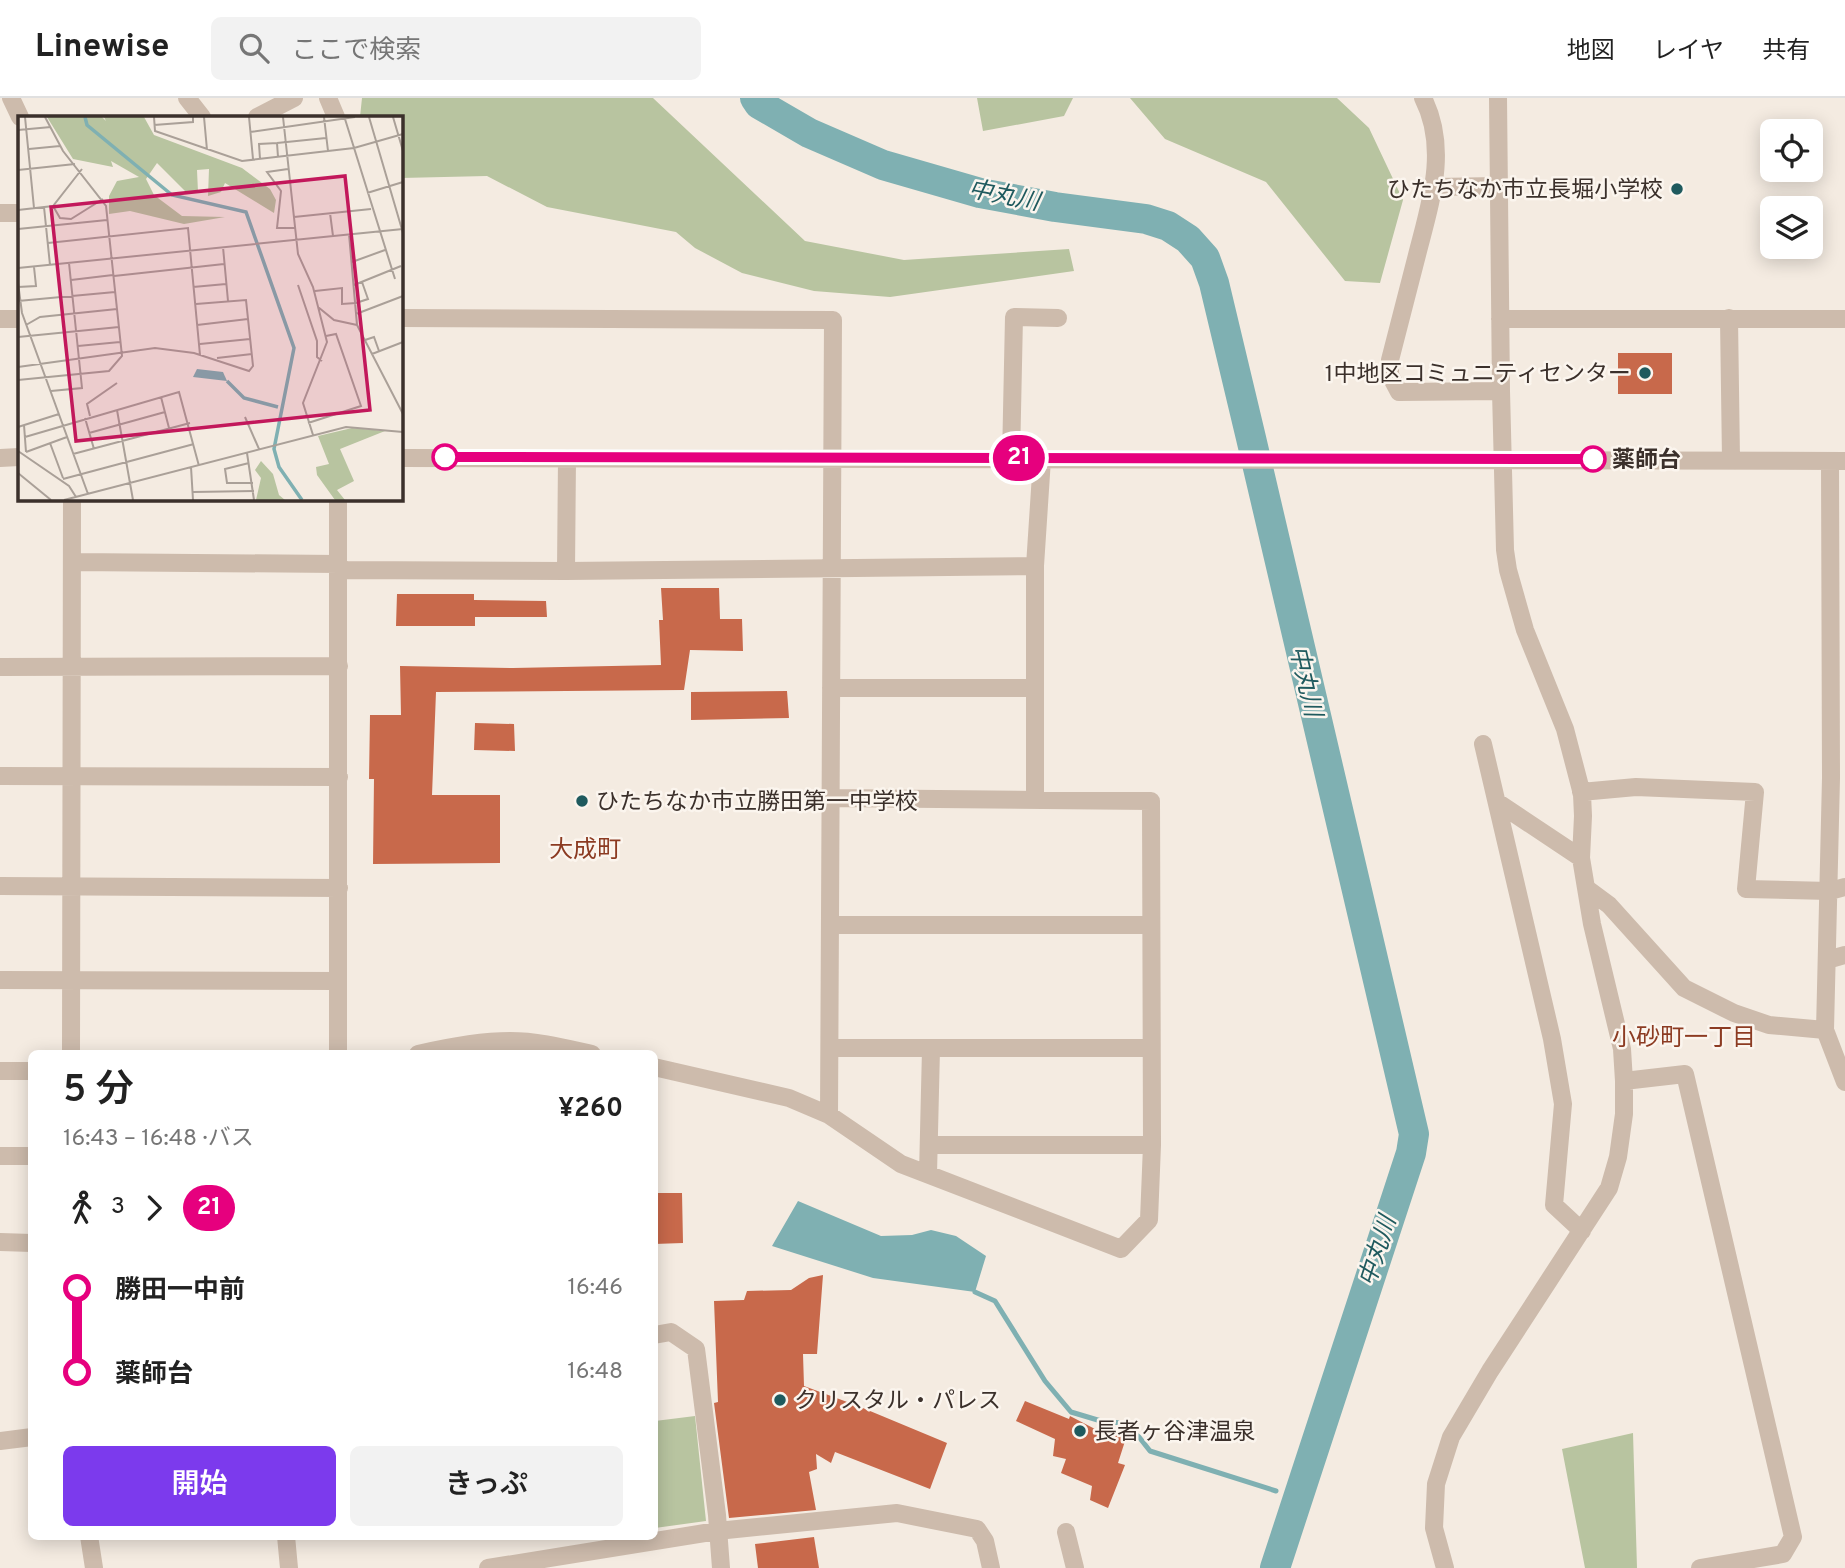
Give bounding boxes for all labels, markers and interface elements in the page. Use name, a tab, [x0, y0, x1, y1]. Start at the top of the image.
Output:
search box	[211, 17, 701, 80]
text: Linewise	[35, 27, 169, 69]
icon: search	[235, 29, 273, 67]
text: ここで検索	[291, 35, 421, 68]
text: 地図	[1567, 37, 1615, 67]
text: レイヤ	[1653, 37, 1724, 67]
text: 共有	[1762, 37, 1810, 67]
inset map	[18, 116, 402, 500]
map controls	[1760, 119, 1823, 259]
button: locate	[1760, 119, 1823, 182]
water label: 中丸川	[965, 175, 1045, 219]
place label: ひたちなか市立長堀小学校	[1387, 177, 1663, 206]
marker: ひたちなか市立長堀小学校	[1669, 181, 1685, 197]
button: layers	[1760, 196, 1823, 259]
place label: 1中地区コミュニティセンター	[1325, 361, 1631, 390]
marker: 1中地区コミュニティセンター	[1637, 365, 1653, 381]
line badge: 21	[988, 435, 1050, 481]
text: 21	[1007, 443, 1031, 473]
unlabelled marker	[432, 444, 458, 470]
marker: 薬師台	[1580, 446, 1606, 472]
place label: 薬師台	[1612, 447, 1681, 476]
water label: 中丸川	[1281, 643, 1327, 723]
place label: ひたちなか市立勝田第一中学校	[596, 789, 918, 818]
marker: ひたちなか市立勝田第一中学校	[574, 793, 590, 809]
district label: 大成町	[549, 836, 621, 866]
district label: 小砂町一丁目	[1612, 1024, 1756, 1054]
text: 5 分	[63, 1067, 134, 1116]
text: ¥260	[558, 1093, 623, 1126]
text: 16:43 – 16:48 · バス	[63, 1125, 254, 1154]
icon: walk	[63, 1189, 101, 1227]
icon: forward	[135, 1189, 173, 1227]
text: 3	[111, 1193, 125, 1222]
text: 21	[197, 1193, 221, 1223]
water label: 中丸川	[1354, 1210, 1405, 1290]
text: 16:46	[568, 1274, 623, 1303]
text: 勝田一中前	[115, 1275, 245, 1308]
text: 16:48	[567, 1358, 623, 1387]
text: 薬師台	[115, 1359, 193, 1392]
place label: クリスタル・パレス	[794, 1388, 1001, 1417]
marker: クリスタル・パレス	[772, 1392, 788, 1408]
place label: 長者ヶ谷津温泉	[1094, 1419, 1255, 1448]
marker: 長者ヶ谷津温泉	[1072, 1423, 1088, 1439]
button: 開始	[63, 1446, 336, 1526]
button: きっぷ	[350, 1446, 623, 1526]

